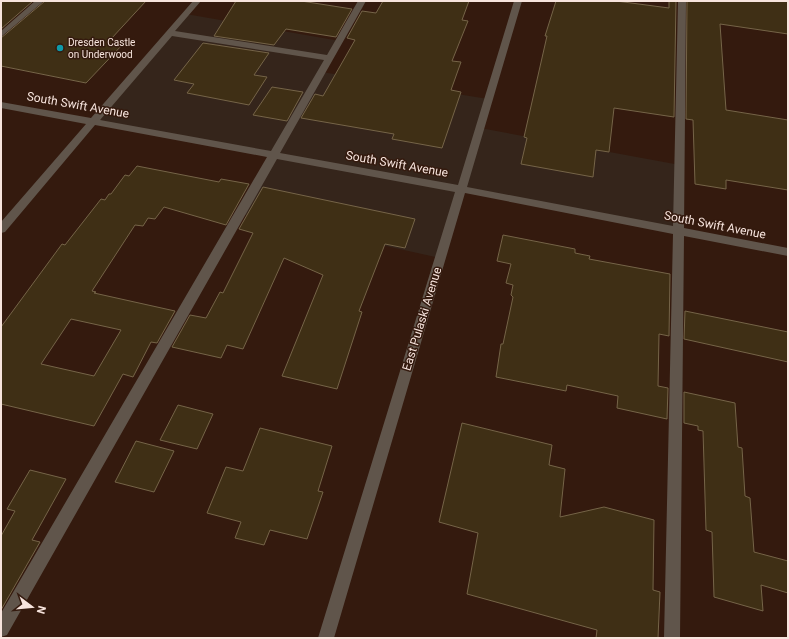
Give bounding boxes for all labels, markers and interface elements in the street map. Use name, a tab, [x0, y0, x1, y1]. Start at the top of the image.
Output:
place label: Dresden Castle on Underwood	[68, 37, 135, 60]
marker: Dresden Castle on Underwood	[55, 43, 65, 53]
street label: South Swift Avenue	[26, 89, 130, 121]
street label: South Swift Avenue	[345, 148, 449, 180]
street label: South Swift Avenue	[663, 208, 767, 242]
street label: East Pulaski Avenue	[400, 266, 444, 372]
north arrow	[12, 587, 52, 627]
text: N	[34, 604, 48, 615]

